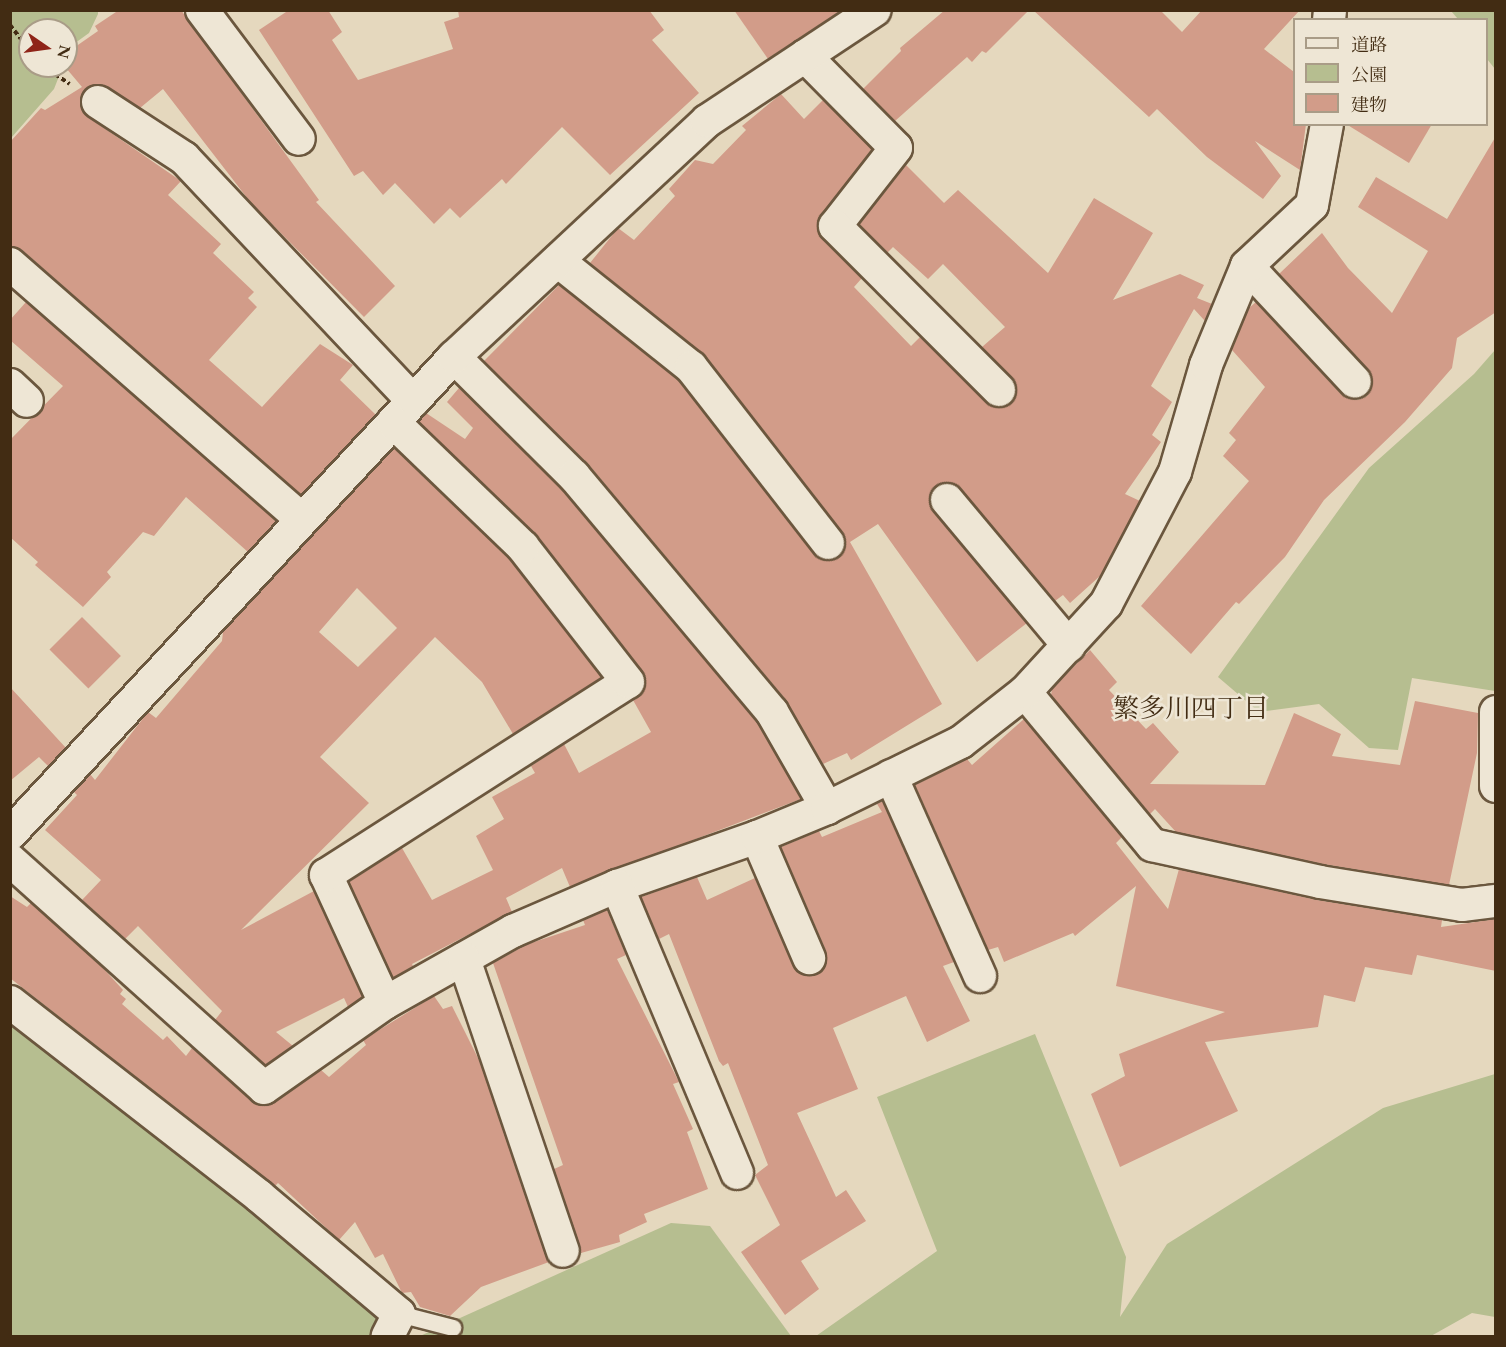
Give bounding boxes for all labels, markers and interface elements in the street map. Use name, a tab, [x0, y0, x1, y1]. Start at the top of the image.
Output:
north arrow	[18, 18, 78, 78]
legend	[1293, 18, 1488, 126]
text: 道路	[1351, 33, 1387, 56]
text: N	[52, 43, 76, 60]
text: 公園	[1351, 63, 1387, 86]
text: 建物	[1351, 93, 1387, 116]
district label: 繁多川四丁目	[1113, 693, 1269, 725]

